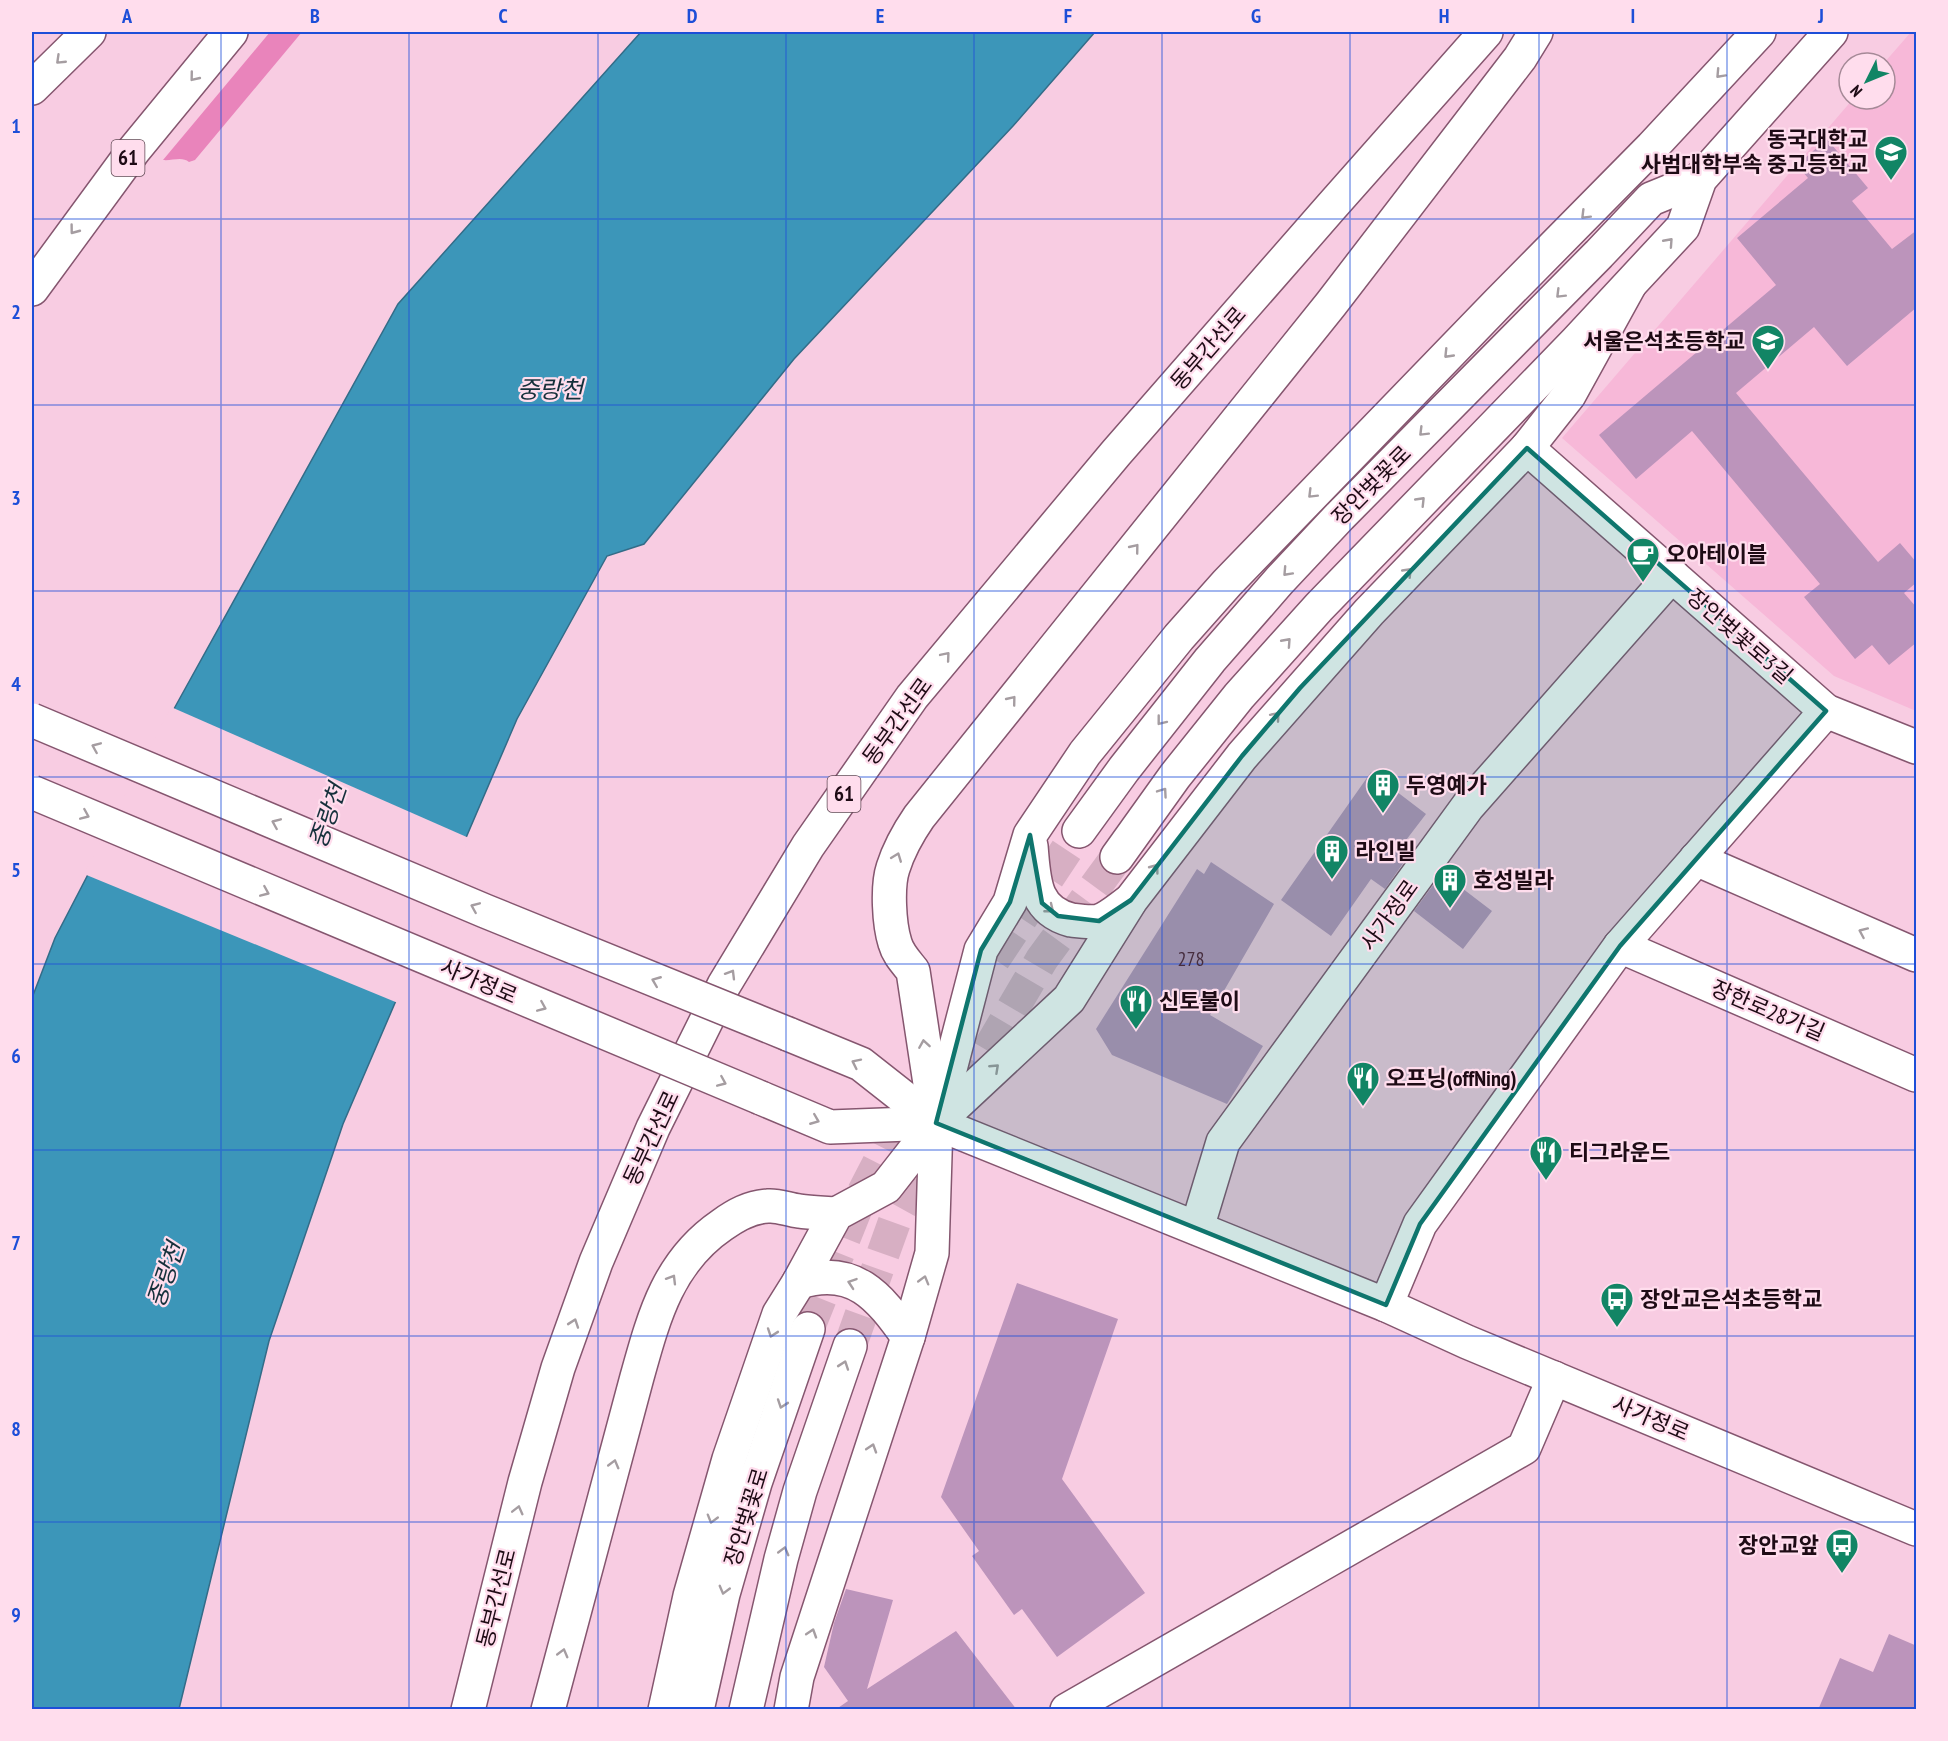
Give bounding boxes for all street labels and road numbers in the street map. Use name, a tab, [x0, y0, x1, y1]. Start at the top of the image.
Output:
road number: 61	[112, 140, 144, 176]
street label: 동부간선로	[1164, 301, 1252, 395]
street label: 장안벚꽃로	[1325, 439, 1417, 531]
street label: 장안벚꽃로3길	[1681, 582, 1799, 690]
street label: 동부간선로	[856, 672, 938, 770]
road number: 61	[828, 776, 860, 812]
street label: 사가정로	[1354, 874, 1424, 956]
street label: 사가정로	[436, 952, 522, 1010]
street label: 장한로28가길	[1707, 973, 1829, 1047]
street label: 동부간선로	[617, 1086, 685, 1190]
street label: 사가정로	[1608, 1389, 1694, 1447]
street label: 장안벚꽃로	[718, 1465, 774, 1569]
street label: 동부간선로	[470, 1546, 522, 1650]

